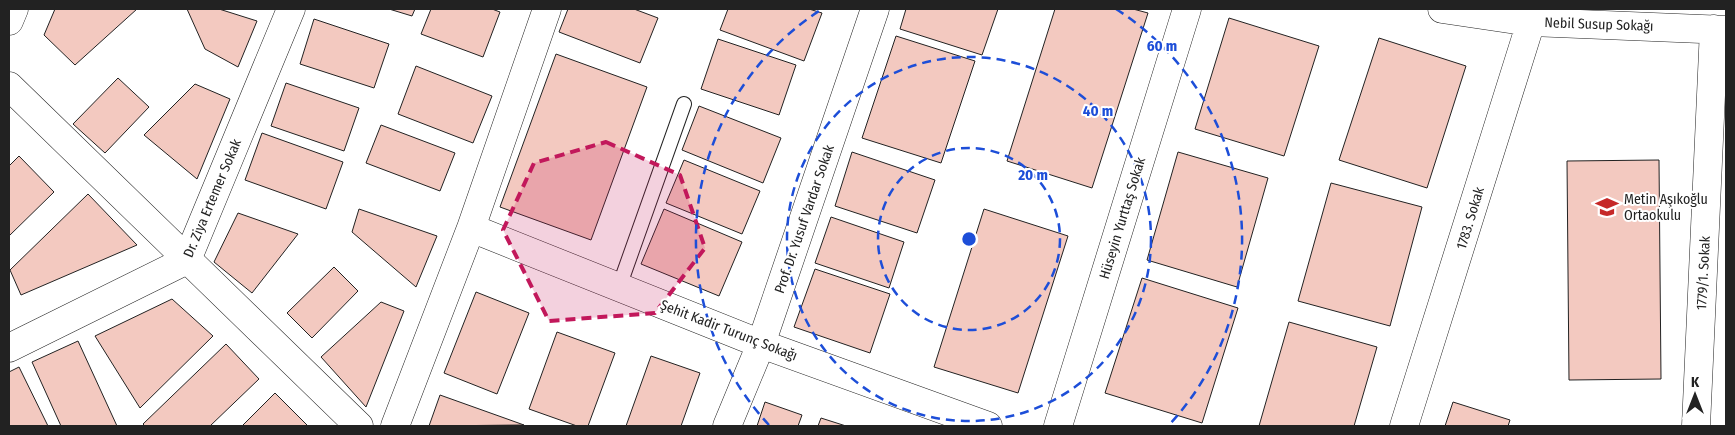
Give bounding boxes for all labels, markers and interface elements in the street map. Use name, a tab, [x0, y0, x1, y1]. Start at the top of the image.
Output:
street label: Nebil Susup Sokağı	[1544, 14, 1654, 35]
text: 60 m	[1147, 37, 1177, 55]
text: 40 m	[1083, 102, 1113, 120]
street label: Dr. Ziya Ertemer Sokak	[180, 136, 245, 260]
street label: Prof. Dr. Yusuf Vardar Sokak	[771, 142, 838, 296]
street label: Hüseyin Yurttaş Sokak	[1096, 155, 1149, 281]
text: 20 m	[1017, 166, 1048, 184]
street label: 1783. Sokak	[1453, 184, 1488, 251]
place label: Metin Aşıkoğlu Ortaokulu	[1624, 191, 1708, 224]
school or university icon: Metin Aşıkoğlu Ortaokulu	[1594, 194, 1620, 220]
centre of rings	[960, 230, 978, 248]
street label: 1779/1. Sokak	[1693, 235, 1714, 311]
street label: Şehit Kadir Turunç Sokağı	[658, 296, 800, 364]
north arrow	[1670, 370, 1720, 420]
text: K	[1691, 374, 1700, 391]

